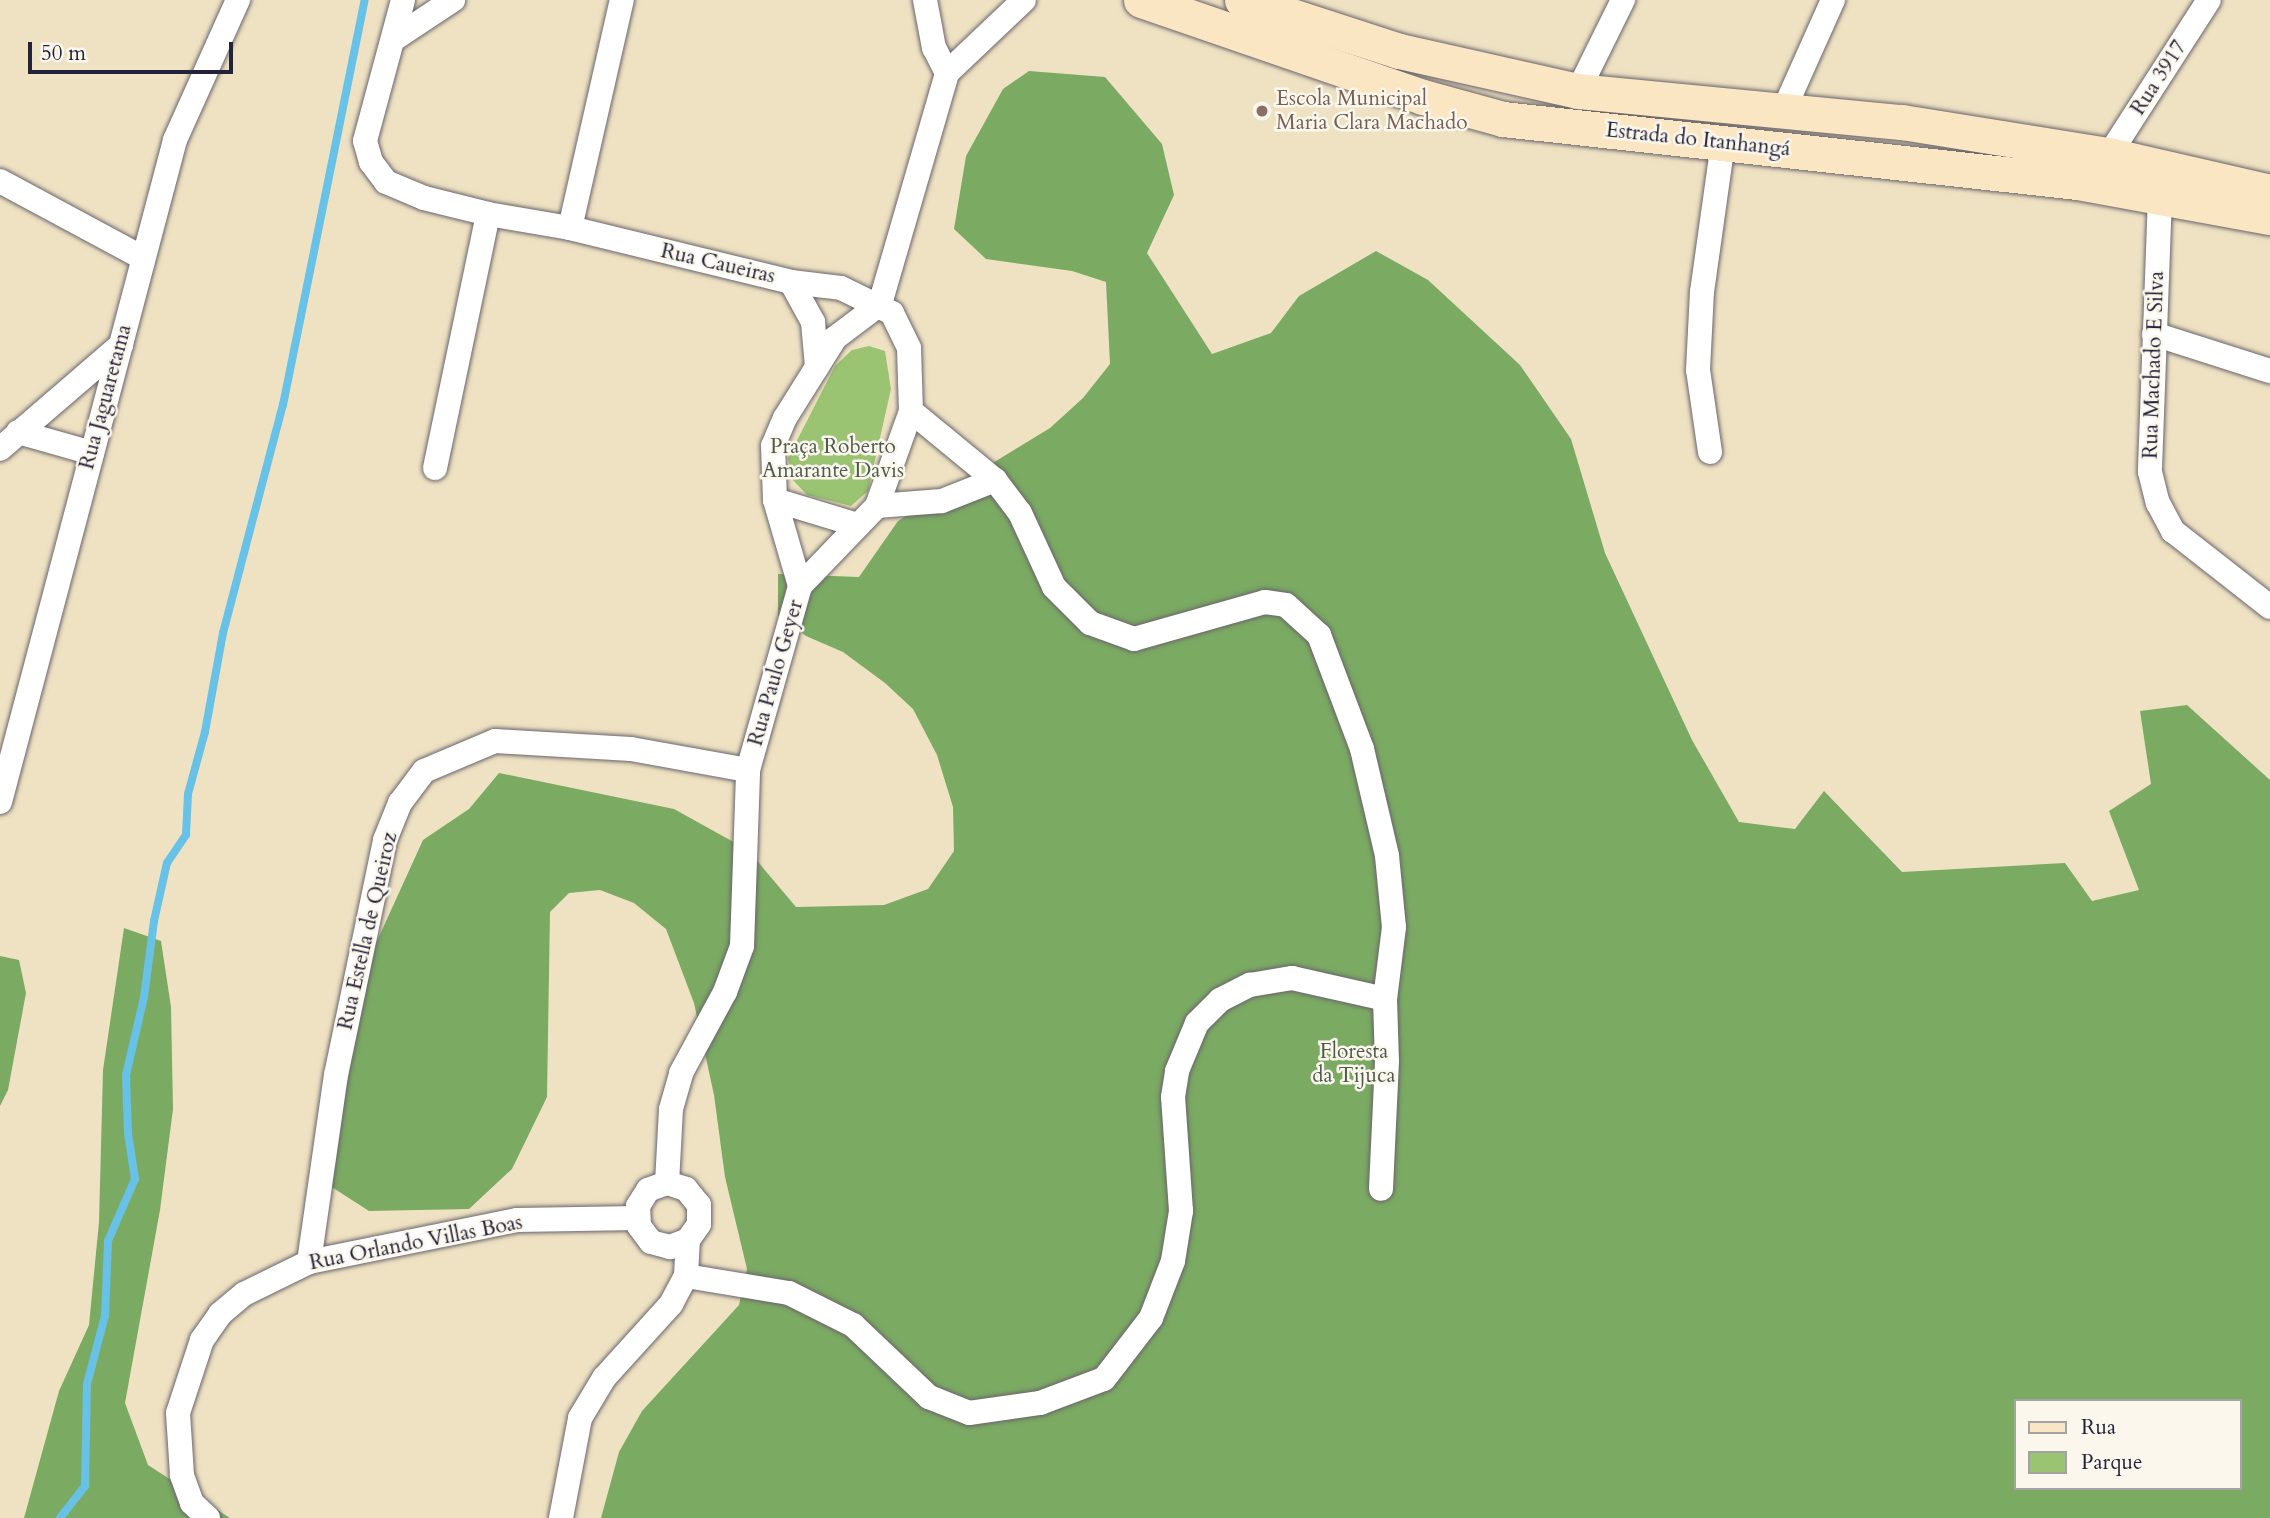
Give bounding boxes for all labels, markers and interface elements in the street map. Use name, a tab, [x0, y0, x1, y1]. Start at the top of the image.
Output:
scale bar	[32, 28, 236, 72]
street label: Rua 3917	[2126, 36, 2192, 120]
text: 50 m	[41, 39, 86, 68]
place label: Escola Municipal Maria Clara Machado	[1276, 86, 1468, 136]
marker: Escola Municipal Maria Clara Machado	[1254, 103, 1270, 119]
street label: Estrada do Itanhangá	[1604, 118, 1792, 162]
street label: Rua Caueiras	[658, 239, 778, 289]
street label: Rua Machado E Silva	[2138, 271, 2170, 459]
street label: Rua Jaguaretama	[75, 322, 137, 472]
park label: Praça Roberto Amarante Davis	[762, 434, 904, 484]
street label: Rua Paulo Geyer	[743, 597, 809, 749]
street label: Rua Estella de Queiroz	[333, 830, 403, 1032]
park label: Floresta da Tijuca	[1312, 1039, 1396, 1089]
street label: Rua Orlando Villas Boas	[307, 1210, 525, 1276]
legend	[2014, 1399, 2242, 1490]
text: Rua	[2081, 1413, 2116, 1442]
text: Parque	[2081, 1448, 2142, 1477]

